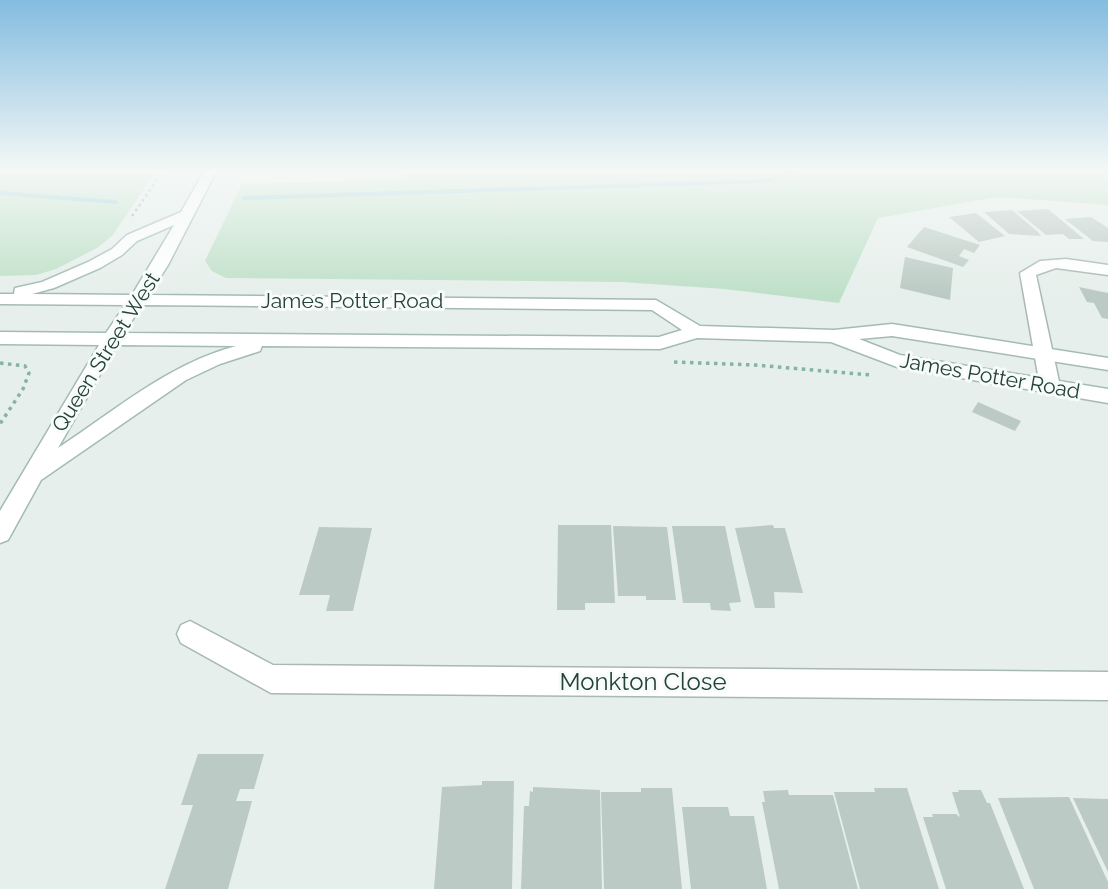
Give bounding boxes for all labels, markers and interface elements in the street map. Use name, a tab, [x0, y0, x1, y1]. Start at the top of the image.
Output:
street label: Queen Street West	[46, 267, 165, 436]
street label: James Potter Road	[261, 288, 443, 313]
street label: James Potter Road	[898, 347, 1082, 404]
street label: Monkton Close	[559, 667, 727, 696]

